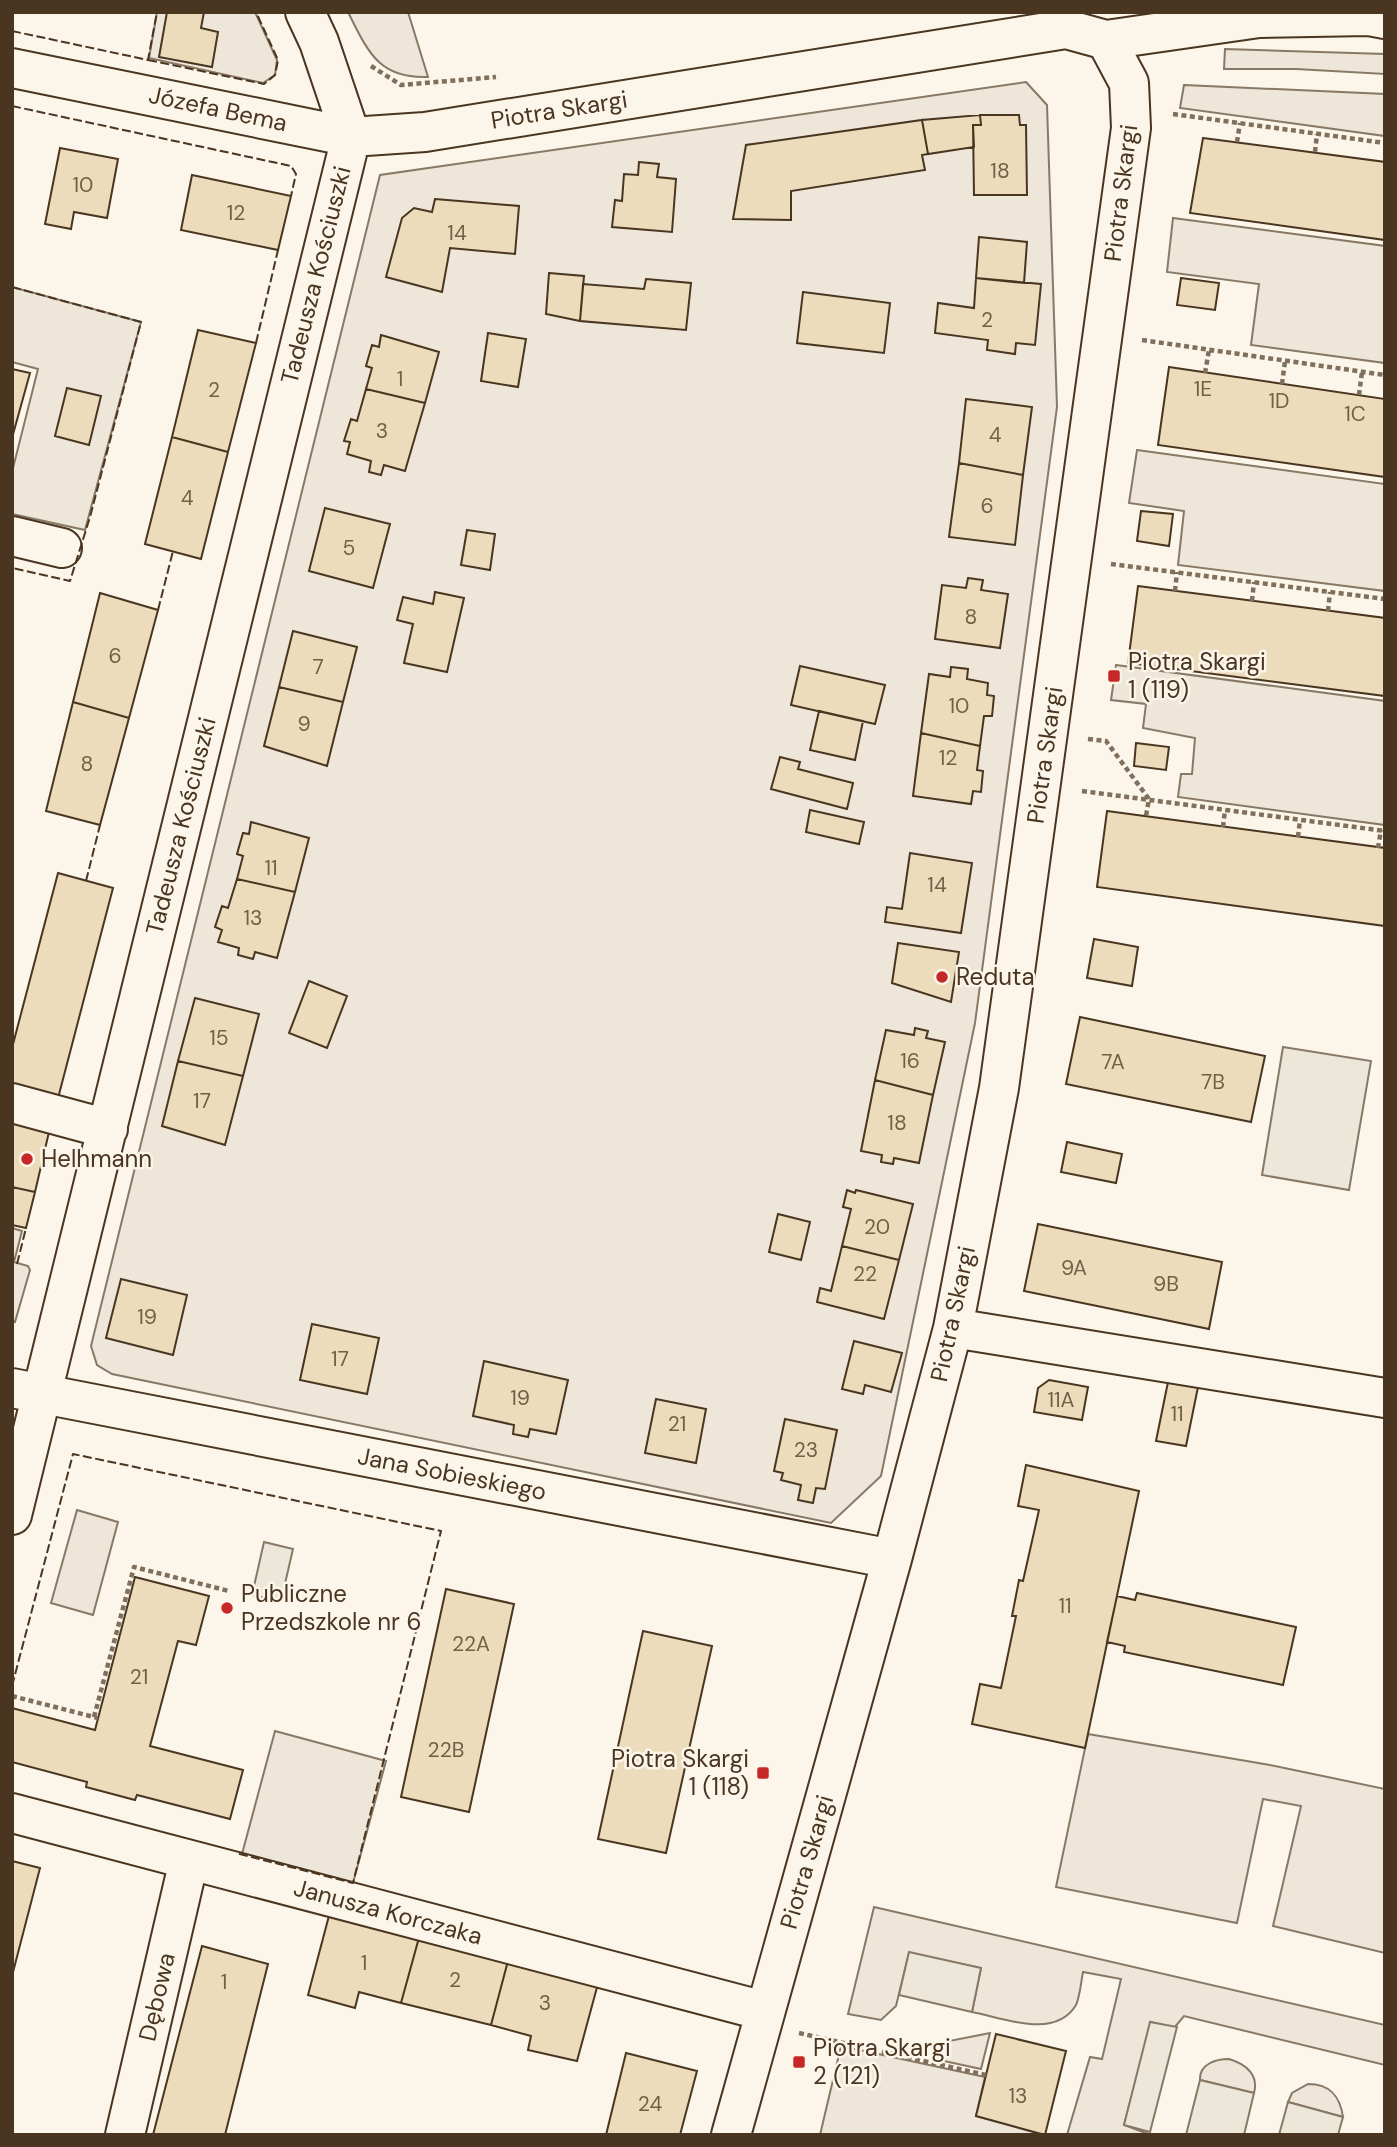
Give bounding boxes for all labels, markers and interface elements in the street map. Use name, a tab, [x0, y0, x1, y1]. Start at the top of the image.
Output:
street label: Józefa Bema	[146, 79, 290, 138]
street label: Piotra Skargi	[488, 83, 629, 136]
street label: Piotra Skargi	[1097, 123, 1144, 263]
house number: 18	[990, 157, 1010, 185]
street label: Tadeusza Kościuszki	[273, 163, 358, 387]
house number: 10	[73, 171, 93, 199]
house number: 12	[227, 199, 245, 227]
house number: 14	[447, 219, 467, 247]
house number: 2	[981, 306, 993, 334]
house number: 1	[397, 365, 403, 393]
house number: 1E	[1194, 375, 1212, 403]
house number: 2	[208, 376, 220, 404]
house number: 1D	[1269, 387, 1290, 415]
house number: 1C	[1344, 400, 1366, 428]
house number: 3	[376, 417, 388, 445]
house number: 4	[989, 421, 1002, 449]
house number: 4	[181, 484, 194, 512]
house number: 6	[980, 492, 994, 520]
house number: 5	[343, 534, 355, 562]
house number: 8	[965, 603, 977, 631]
house number: 6	[108, 642, 122, 670]
place label: Piotra Skargi 1 (119)	[1128, 646, 1266, 705]
house number: 7	[312, 653, 324, 681]
marker: Piotra Skargi 1 (119)	[1106, 668, 1122, 684]
street label: Piotra Skargi	[1020, 684, 1069, 825]
house number: 10	[949, 692, 969, 720]
house number: 9	[297, 710, 311, 738]
street label: Tadeusza Kościuszki	[138, 714, 223, 938]
house number: 12	[939, 744, 957, 772]
house number: 8	[81, 750, 93, 778]
house number: 11	[264, 854, 278, 882]
house number: 14	[927, 871, 947, 899]
house number: 13	[244, 904, 262, 932]
place label: Reduta	[956, 961, 1034, 992]
marker: Reduta	[934, 969, 950, 985]
house number: 15	[209, 1024, 229, 1052]
house number: 16	[900, 1047, 920, 1075]
house number: 7A	[1101, 1048, 1125, 1076]
house number: 7B	[1201, 1068, 1225, 1096]
house number: 17	[193, 1087, 211, 1115]
house number: 18	[887, 1109, 907, 1137]
place label: Helhmann	[41, 1143, 152, 1174]
marker: Helhmann	[19, 1151, 35, 1167]
house number: 20	[864, 1213, 890, 1241]
street label: Piotra Skargi	[923, 1243, 982, 1385]
house number: 9A	[1061, 1254, 1087, 1282]
house number: 22	[853, 1260, 877, 1288]
house number: 9B	[1153, 1270, 1179, 1298]
house number: 19	[137, 1303, 157, 1331]
house number: 17	[331, 1345, 349, 1373]
house number: 19	[510, 1384, 530, 1412]
house number: 11A	[1047, 1386, 1075, 1414]
house number: 11	[1170, 1400, 1184, 1428]
house number: 21	[668, 1410, 686, 1438]
house number: 23	[794, 1436, 818, 1464]
street label: Jana Sobieskiego	[355, 1440, 549, 1507]
place label: Publiczne Przedszkole nr 6	[241, 1578, 421, 1637]
house number: 11	[1058, 1592, 1072, 1620]
marker: Publiczne Przedszkole nr 6	[219, 1600, 235, 1616]
house number: 22A	[452, 1630, 490, 1658]
house number: 21	[130, 1663, 148, 1691]
house number: 22B	[428, 1736, 464, 1764]
place label: Piotra Skargi 1 (118)	[611, 1743, 749, 1802]
marker: Piotra Skargi 1 (118)	[755, 1765, 771, 1781]
street label: Piotra Skargi	[773, 1791, 840, 1932]
street label: Janusza Korczaka	[291, 1871, 486, 1952]
house number: 1	[361, 1949, 367, 1977]
street label: Dębowa	[131, 1950, 182, 2044]
house number: 2	[449, 1966, 461, 1994]
house number: 1	[221, 1968, 227, 1996]
house number: 3	[539, 1989, 551, 2017]
place label: Piotra Skargi 2 (121)	[813, 2032, 951, 2091]
marker: Piotra Skargi 2 (121)	[791, 2054, 807, 2070]
house number: 13	[1009, 2082, 1027, 2110]
house number: 24	[638, 2090, 662, 2118]

